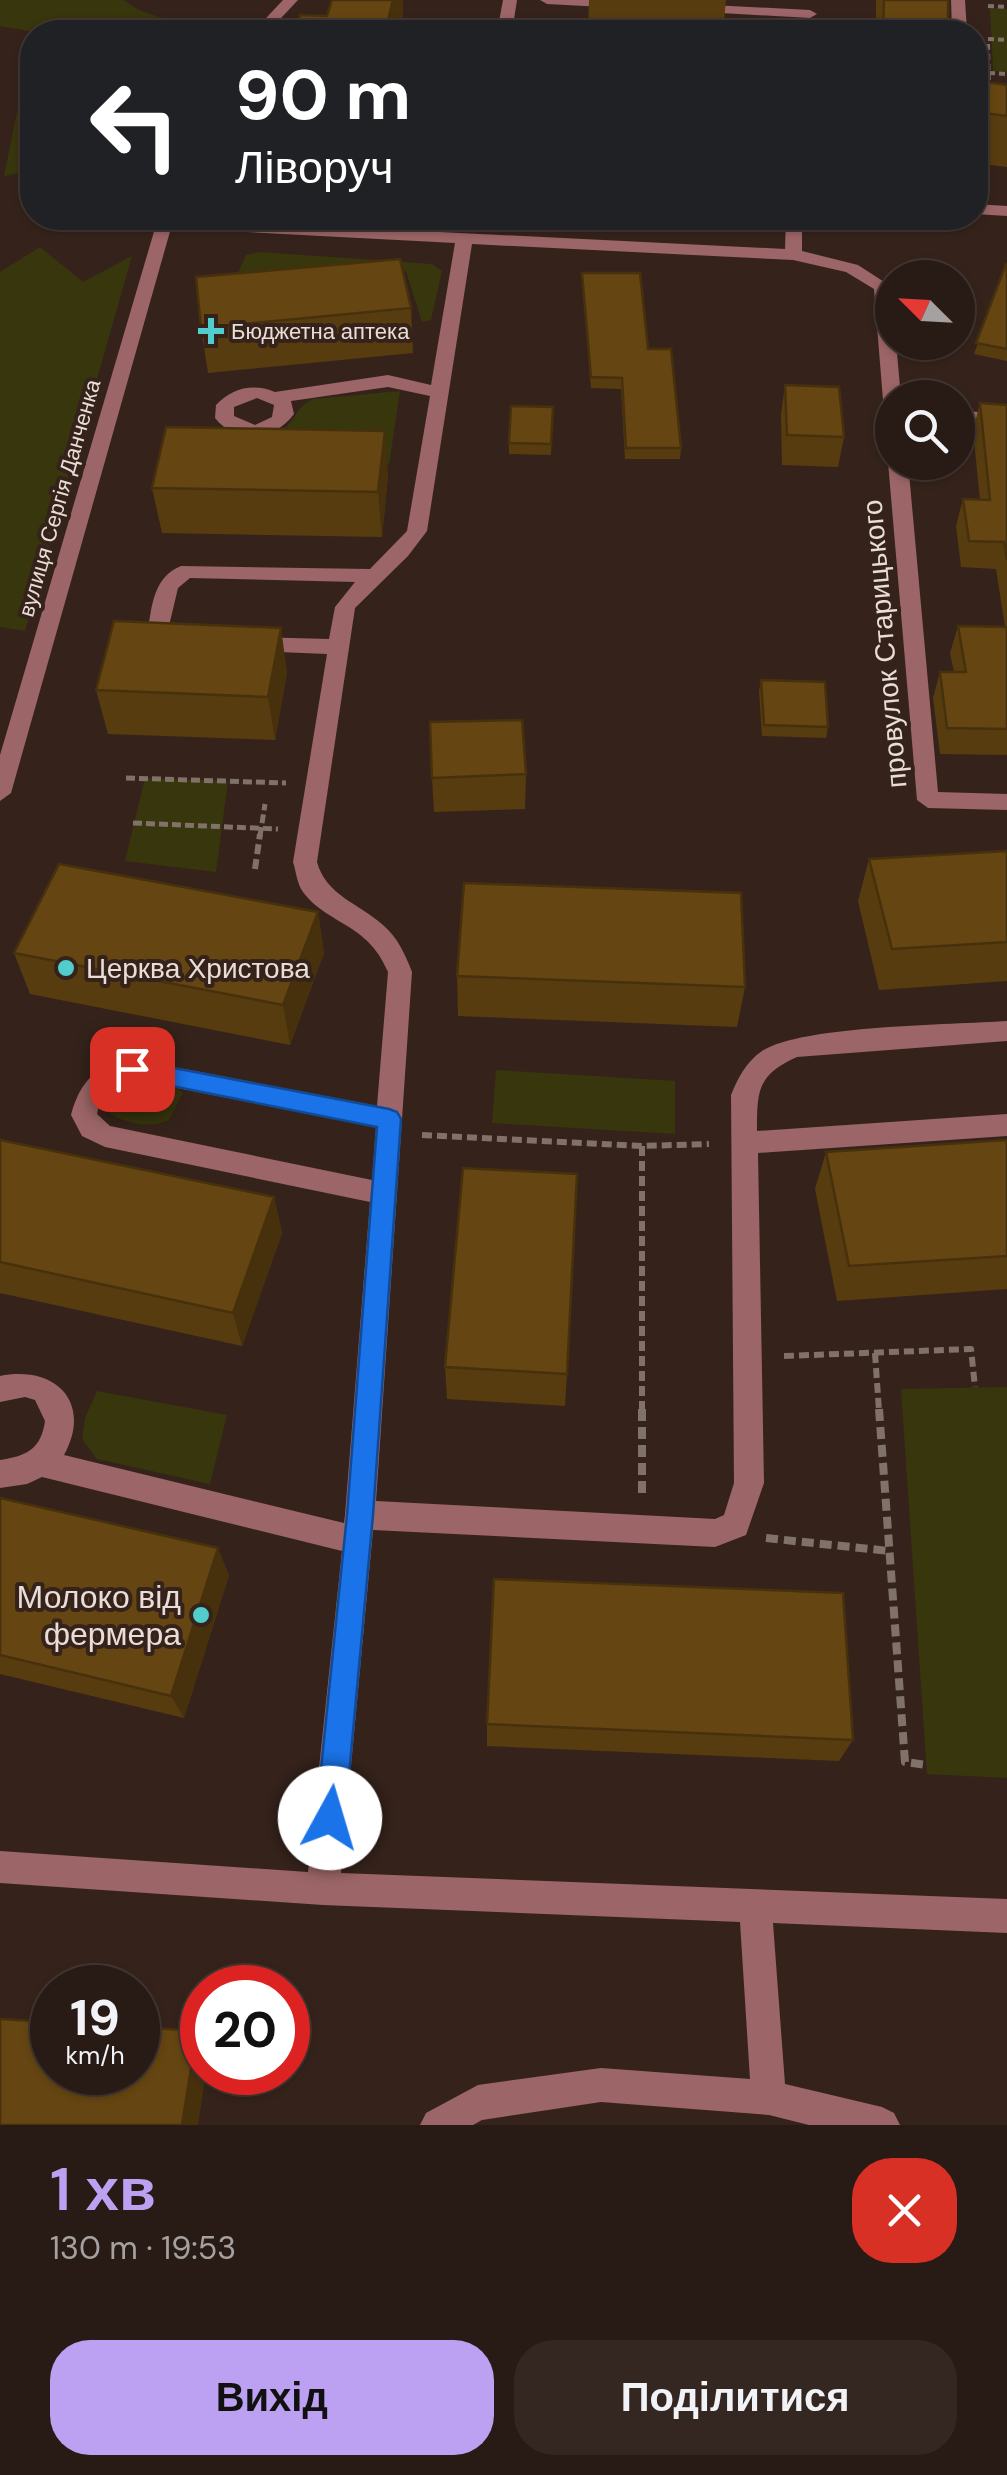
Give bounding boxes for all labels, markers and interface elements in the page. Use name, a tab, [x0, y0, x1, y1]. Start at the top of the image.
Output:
text: 90 m	[235, 50, 411, 141]
icon: left	[70, 60, 200, 190]
text: Ліворуч	[235, 138, 393, 197]
north arrow	[875, 260, 975, 360]
map controls	[875, 260, 975, 480]
place label: Бюджетна аптека	[231, 317, 410, 346]
marker: Бюджетна аптека	[200, 320, 222, 342]
street label: вулиця Сергія Данченка	[12, 375, 107, 620]
button: search	[875, 380, 975, 480]
street label: провулок Старицького	[853, 498, 916, 790]
place label: Церква Христова	[86, 950, 310, 987]
marker: Церква Христова	[55, 957, 77, 979]
pin	[90, 1027, 175, 1112]
icon: arrive	[105, 1042, 160, 1097]
place label: Молоко від фермера	[17, 1576, 181, 1655]
marker: Молоко від фермера	[190, 1604, 212, 1626]
position arrow	[278, 1766, 382, 1870]
speed limit sign: 20	[180, 1965, 310, 2095]
text: 19	[70, 1985, 120, 2051]
text: km/h	[65, 2039, 125, 2072]
text: 1 хв	[50, 2150, 156, 2229]
button: close	[852, 2158, 957, 2263]
text: 130 m · 19:53	[50, 2227, 236, 2269]
button: Вихід	[50, 2340, 494, 2455]
button: Поділитися	[514, 2340, 957, 2455]

